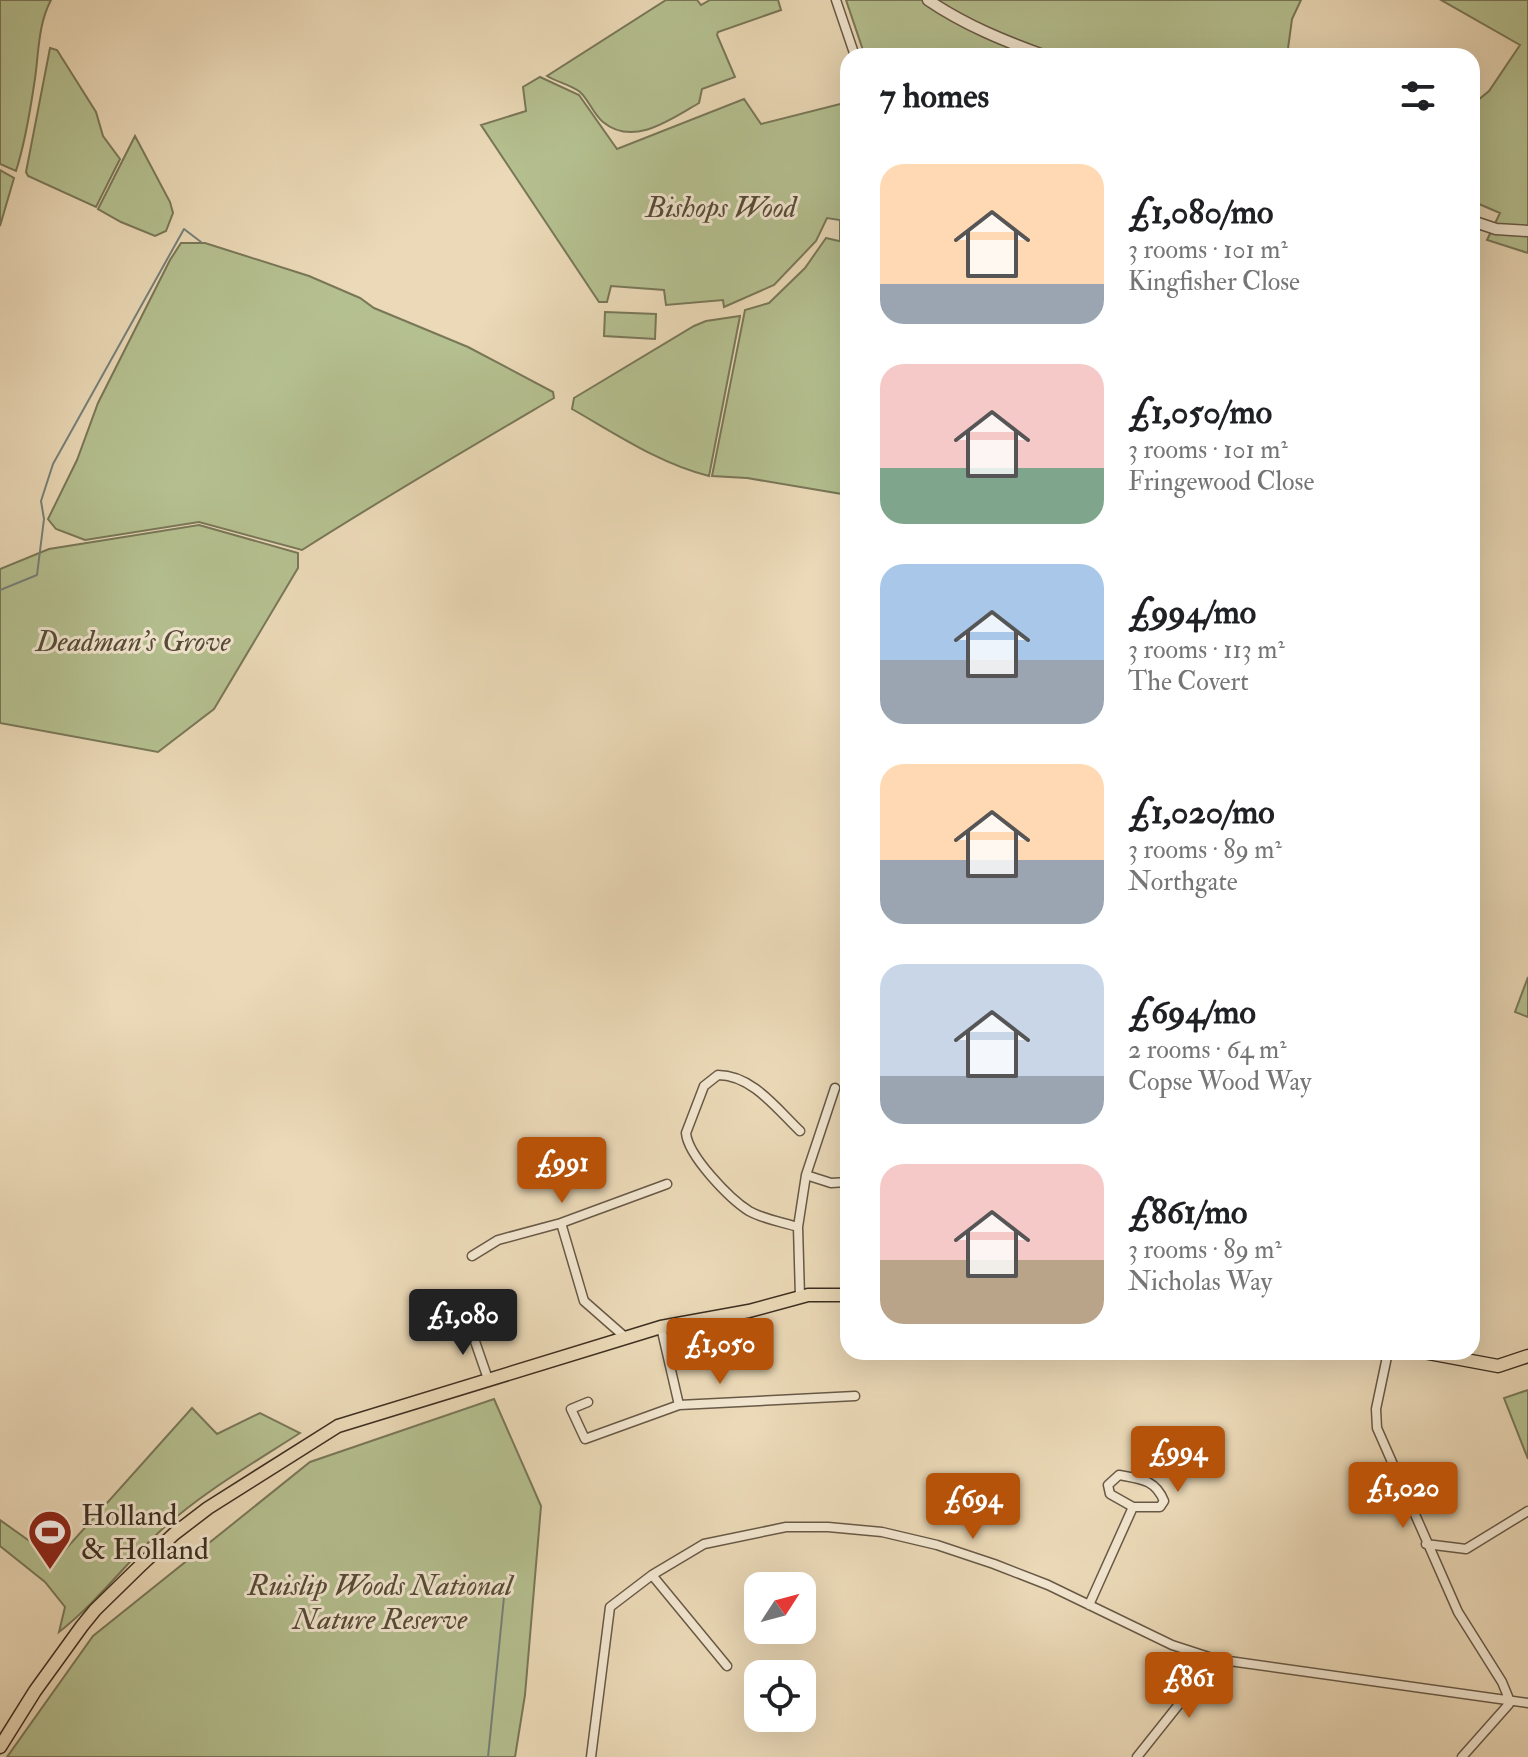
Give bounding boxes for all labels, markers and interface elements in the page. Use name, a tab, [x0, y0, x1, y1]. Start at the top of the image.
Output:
icon: filters	[1396, 74, 1440, 118]
text: 7 homes	[880, 75, 989, 118]
park label: Bishops Wood	[644, 189, 799, 226]
text: £1,080/mo	[1128, 191, 1273, 234]
icon: home	[944, 196, 1040, 292]
text: 3 rooms · 101 m²	[1128, 234, 1288, 266]
text: Kingfisher Close	[1128, 266, 1300, 298]
text: £1,050/mo	[1128, 391, 1272, 434]
icon: home	[944, 396, 1040, 492]
text: 3 rooms · 101 m²	[1128, 434, 1288, 466]
text: Fringewood Close	[1128, 466, 1314, 498]
text: £994/mo	[1128, 591, 1256, 634]
icon: home	[944, 596, 1040, 692]
park label: Deadman's Grove	[35, 623, 231, 660]
text: 3 rooms · 113 m²	[1128, 634, 1285, 666]
text: The Covert	[1128, 666, 1249, 698]
text: £1,020/mo	[1128, 791, 1275, 834]
icon: home	[944, 796, 1040, 892]
text: 3 rooms · 89 m²	[1128, 834, 1282, 866]
text: Northgate	[1128, 866, 1238, 898]
text: £694/mo	[1128, 991, 1256, 1034]
icon: home	[944, 996, 1040, 1092]
text: 2 rooms · 64 m²	[1128, 1034, 1287, 1066]
text: Copse Wood Way	[1128, 1066, 1311, 1098]
pin: £991	[515, 1137, 609, 1205]
text: £991	[535, 1147, 589, 1179]
text: £861/mo	[1128, 1191, 1247, 1234]
icon: home	[944, 1196, 1040, 1292]
text: 3 rooms · 89 m²	[1128, 1234, 1282, 1266]
text: Nicholas Way	[1128, 1266, 1272, 1298]
pin: £1,080	[398, 1289, 528, 1357]
text: £1,080	[427, 1299, 499, 1331]
pin: £1,050	[655, 1318, 785, 1386]
text: £1,050	[685, 1328, 755, 1360]
pin: £994	[1131, 1426, 1225, 1494]
text: £994	[1149, 1436, 1207, 1468]
pin: £1,020	[1338, 1462, 1468, 1530]
text: £1,020	[1367, 1472, 1439, 1504]
pin: £694	[926, 1473, 1020, 1541]
text: £694	[944, 1483, 1002, 1515]
place label: Holland & Holland	[81, 1497, 209, 1568]
sports icon: Holland & Holland	[26, 1508, 74, 1571]
park label: Ruislip Woods National Nature Reserve	[247, 1567, 515, 1638]
north arrow	[744, 1572, 816, 1644]
map controls	[744, 1572, 816, 1732]
pin: £861	[1142, 1652, 1236, 1720]
button: locate	[744, 1660, 816, 1732]
text: £861	[1163, 1662, 1215, 1694]

